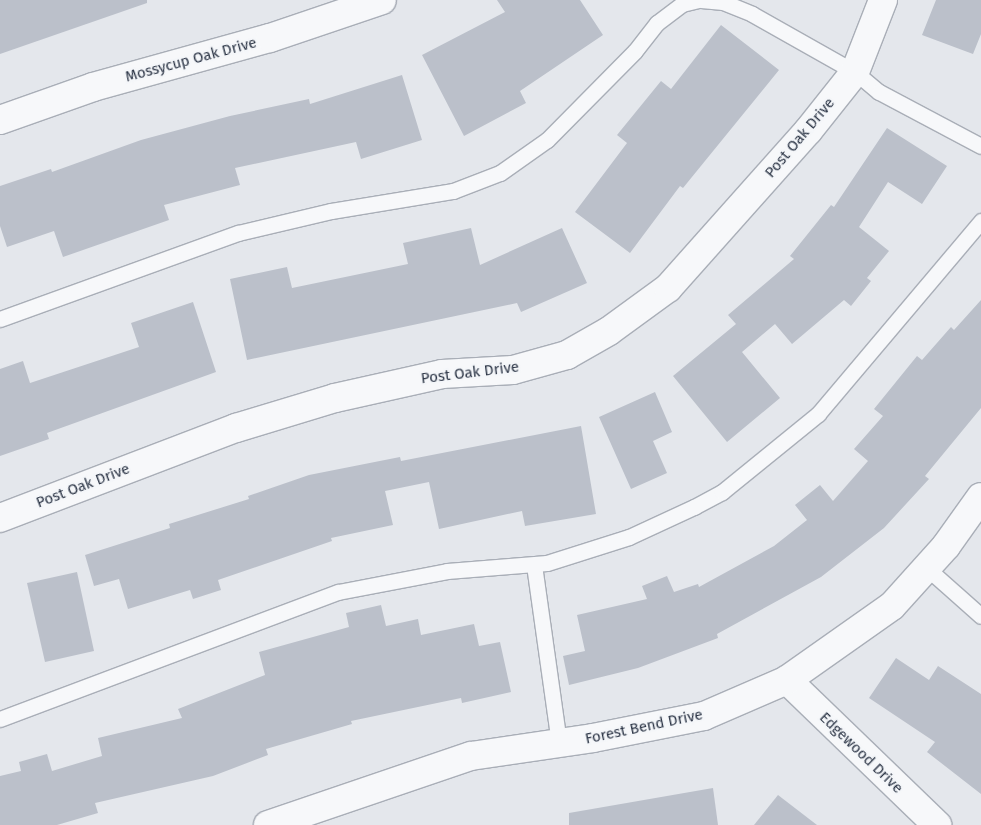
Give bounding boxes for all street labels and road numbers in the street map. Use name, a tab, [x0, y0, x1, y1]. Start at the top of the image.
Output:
street label: Mossycup Oak Drive	[123, 34, 259, 86]
street label: Post Oak Drive	[761, 94, 839, 182]
street label: Post Oak Drive	[420, 358, 520, 388]
street label: Post Oak Drive	[34, 460, 132, 512]
street label: Forest Bend Drive	[584, 706, 704, 748]
street label: Edgewood Drive	[816, 709, 906, 797]

